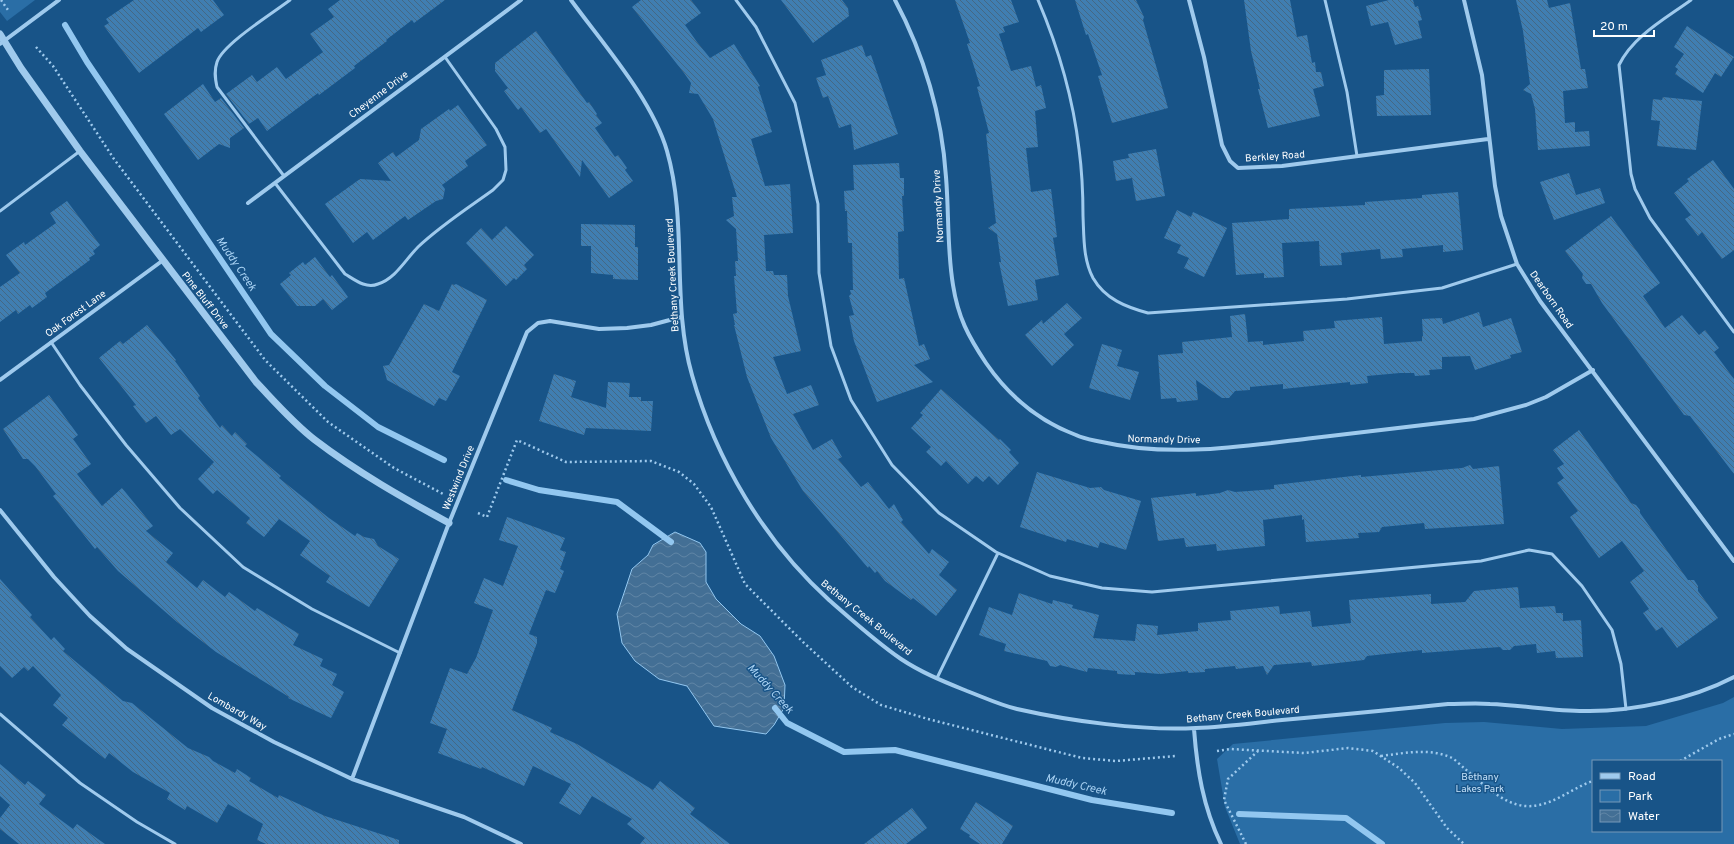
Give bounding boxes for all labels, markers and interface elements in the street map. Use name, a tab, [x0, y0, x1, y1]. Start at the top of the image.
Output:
scale bar	[1594, 12, 1654, 38]
text: 20 m	[1600, 19, 1628, 35]
street label: Cheyenne Drive	[347, 68, 411, 122]
street label: Berkley Road	[1245, 148, 1305, 166]
street label: Normandy Drive	[931, 169, 947, 243]
street label: Bethany Creek Boulevard	[664, 218, 682, 332]
water label: Muddy Creek	[213, 234, 259, 294]
street label: Pine Bluff Drive	[178, 269, 232, 333]
street label: Dearborn Road	[1526, 269, 1576, 331]
street label: Oak Forest Lane	[43, 288, 109, 340]
street label: Normandy Drive	[1127, 433, 1201, 447]
street label: Westwind Drive	[440, 444, 478, 512]
street label: Bethany Creek Boulevard	[818, 577, 914, 659]
water label: Muddy Creek	[744, 661, 796, 717]
street label: Lombardy Way	[205, 690, 269, 734]
street label: Bethany Creek Boulevard	[1186, 704, 1300, 726]
legend	[1592, 760, 1722, 832]
text: Road	[1628, 769, 1656, 785]
water label: Muddy Creek	[1044, 771, 1108, 799]
park label: Bethany Lakes Park	[1456, 771, 1504, 796]
text: Park	[1628, 789, 1653, 805]
text: Water	[1628, 809, 1660, 825]

